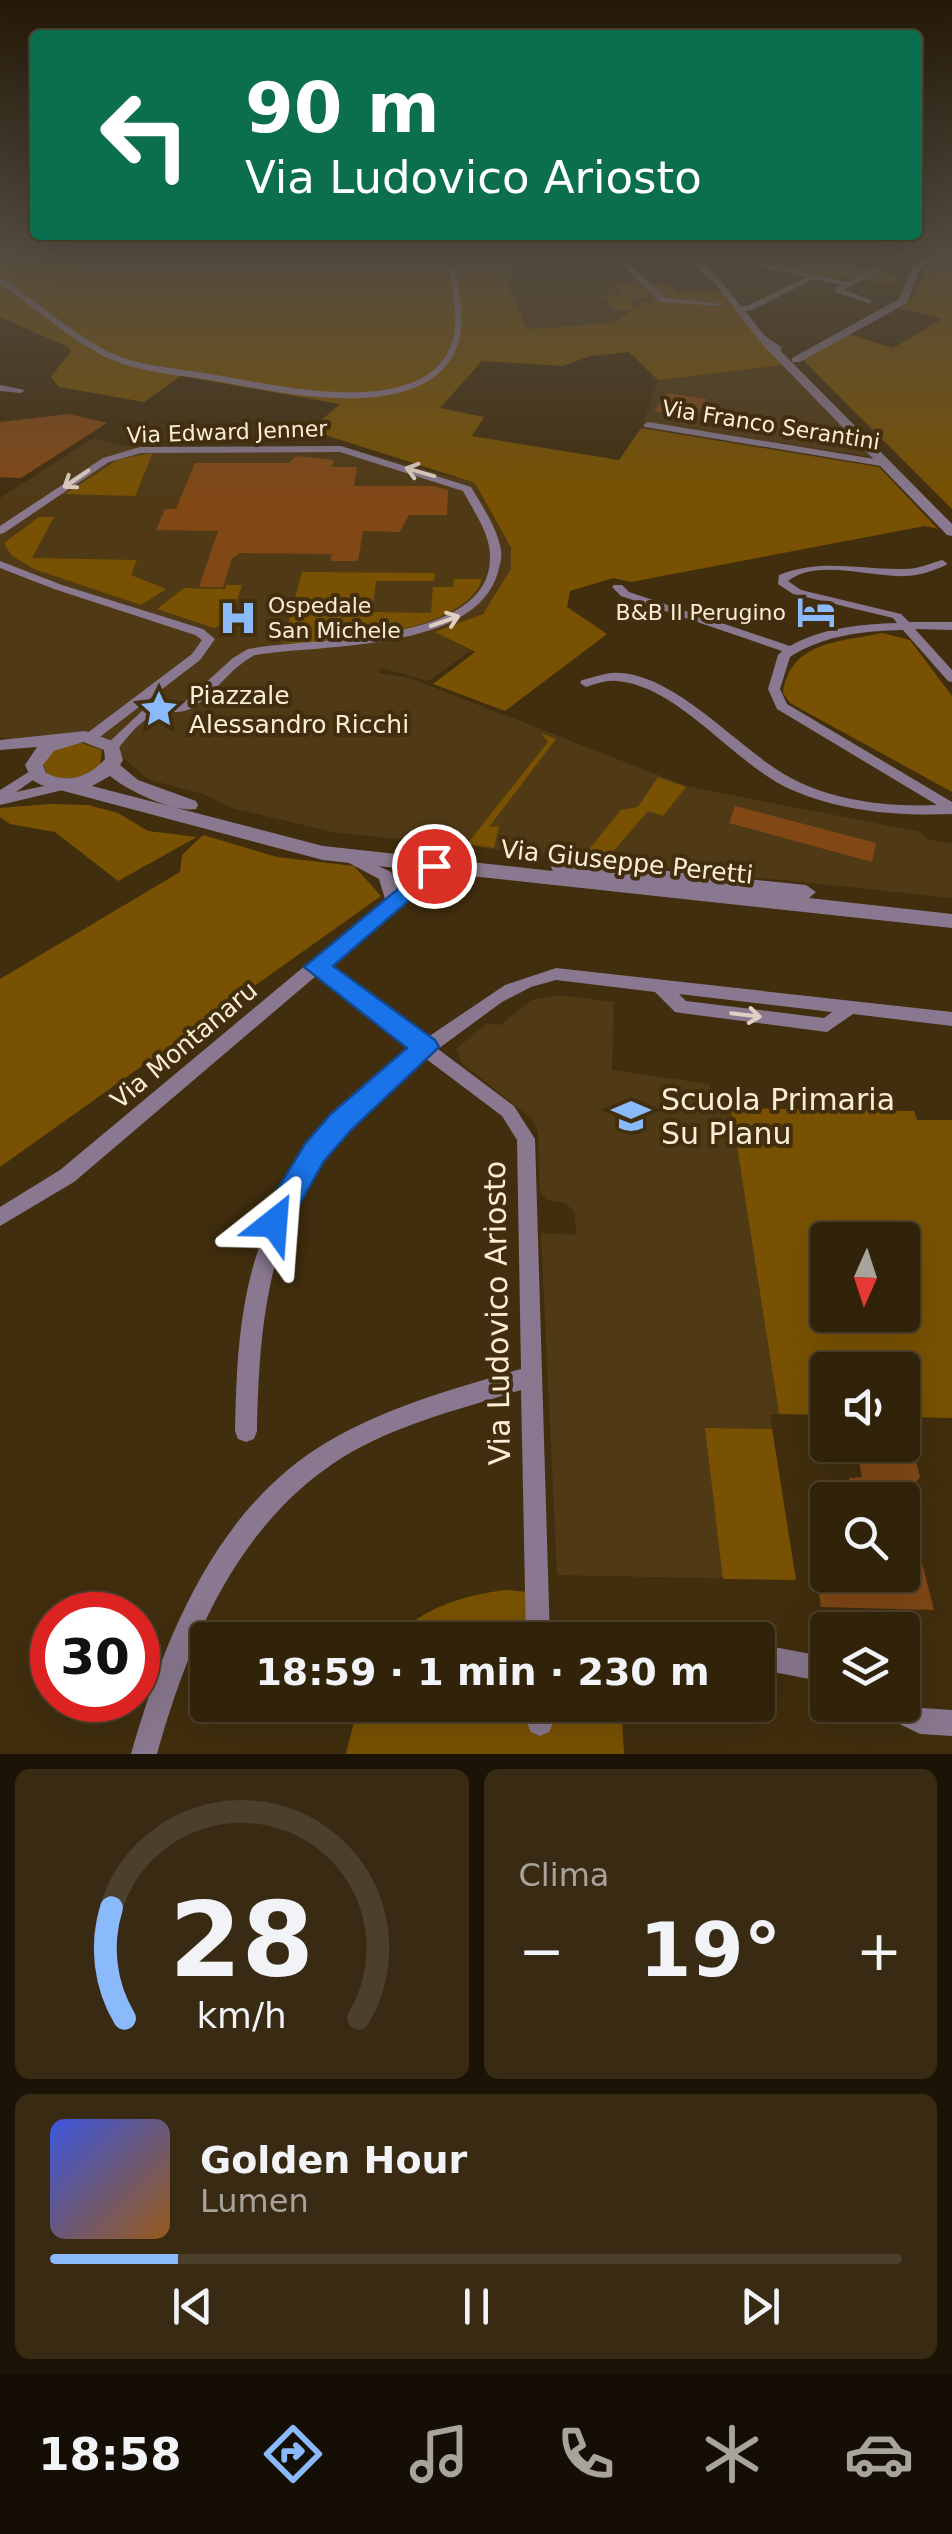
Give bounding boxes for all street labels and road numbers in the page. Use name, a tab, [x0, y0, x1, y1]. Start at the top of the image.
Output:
street label: Via Franco Serantini	[660, 395, 882, 455]
street label: Via Edward Jenner	[126, 416, 329, 448]
street label: Via Giuseppe Peretti	[499, 834, 755, 890]
street label: Via Montanaru	[105, 975, 263, 1115]
street label: Via Ludovico Ariosto	[477, 1160, 517, 1466]

